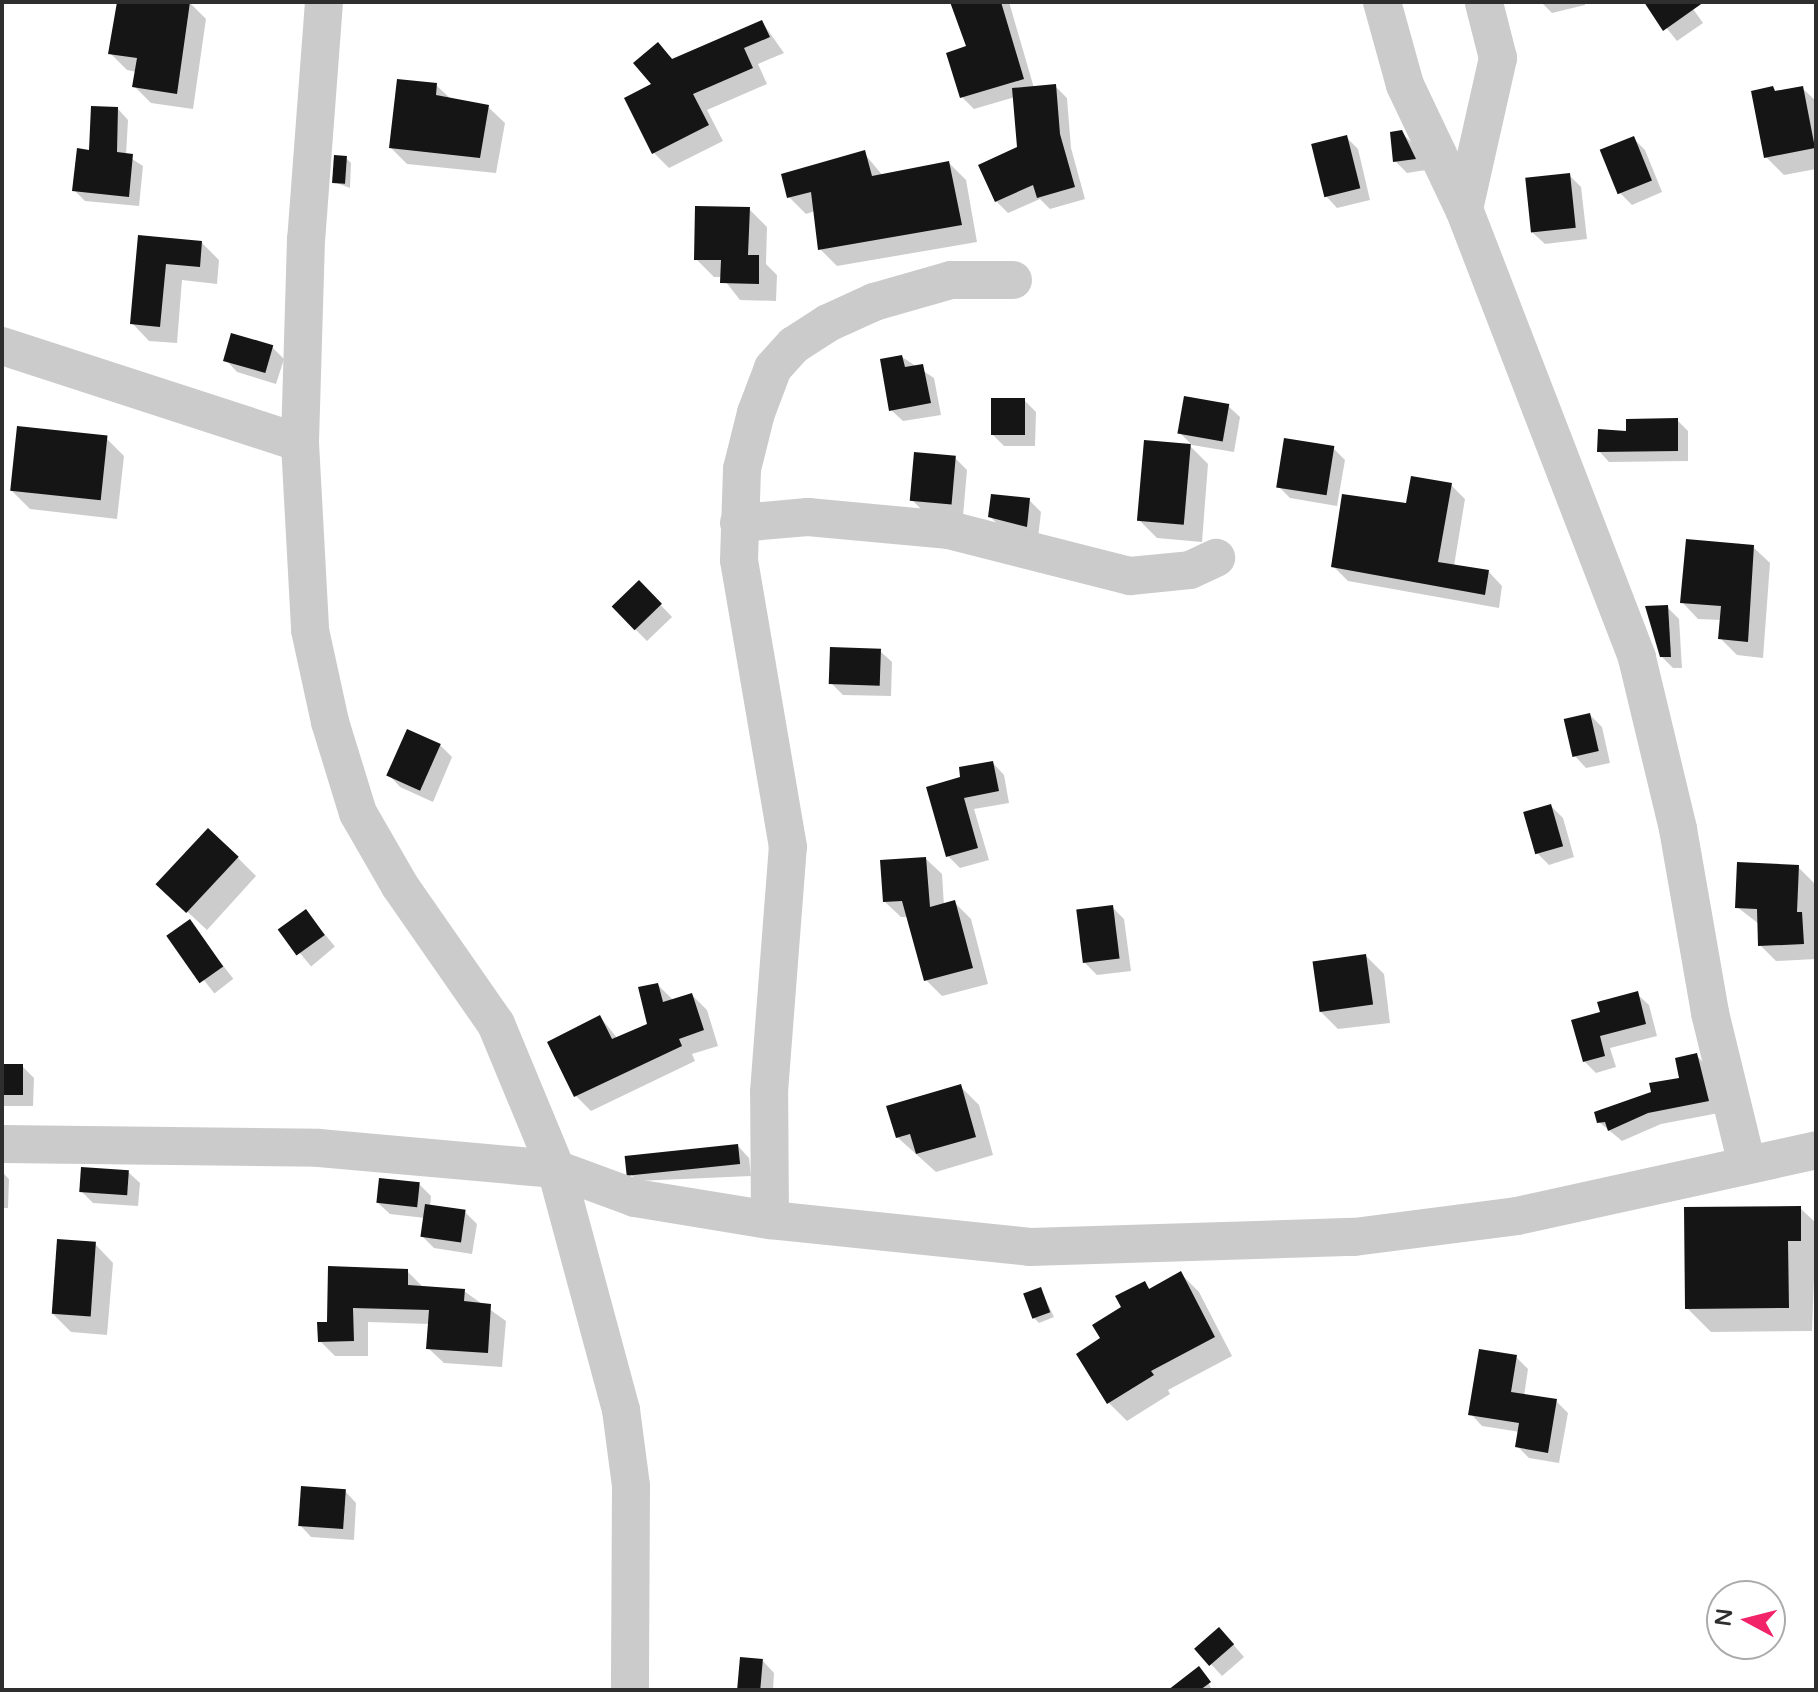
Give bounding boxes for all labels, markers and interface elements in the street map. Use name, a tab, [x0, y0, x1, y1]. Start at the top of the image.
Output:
north arrow	[1706, 1580, 1786, 1660]
text: N	[1710, 1607, 1738, 1628]

